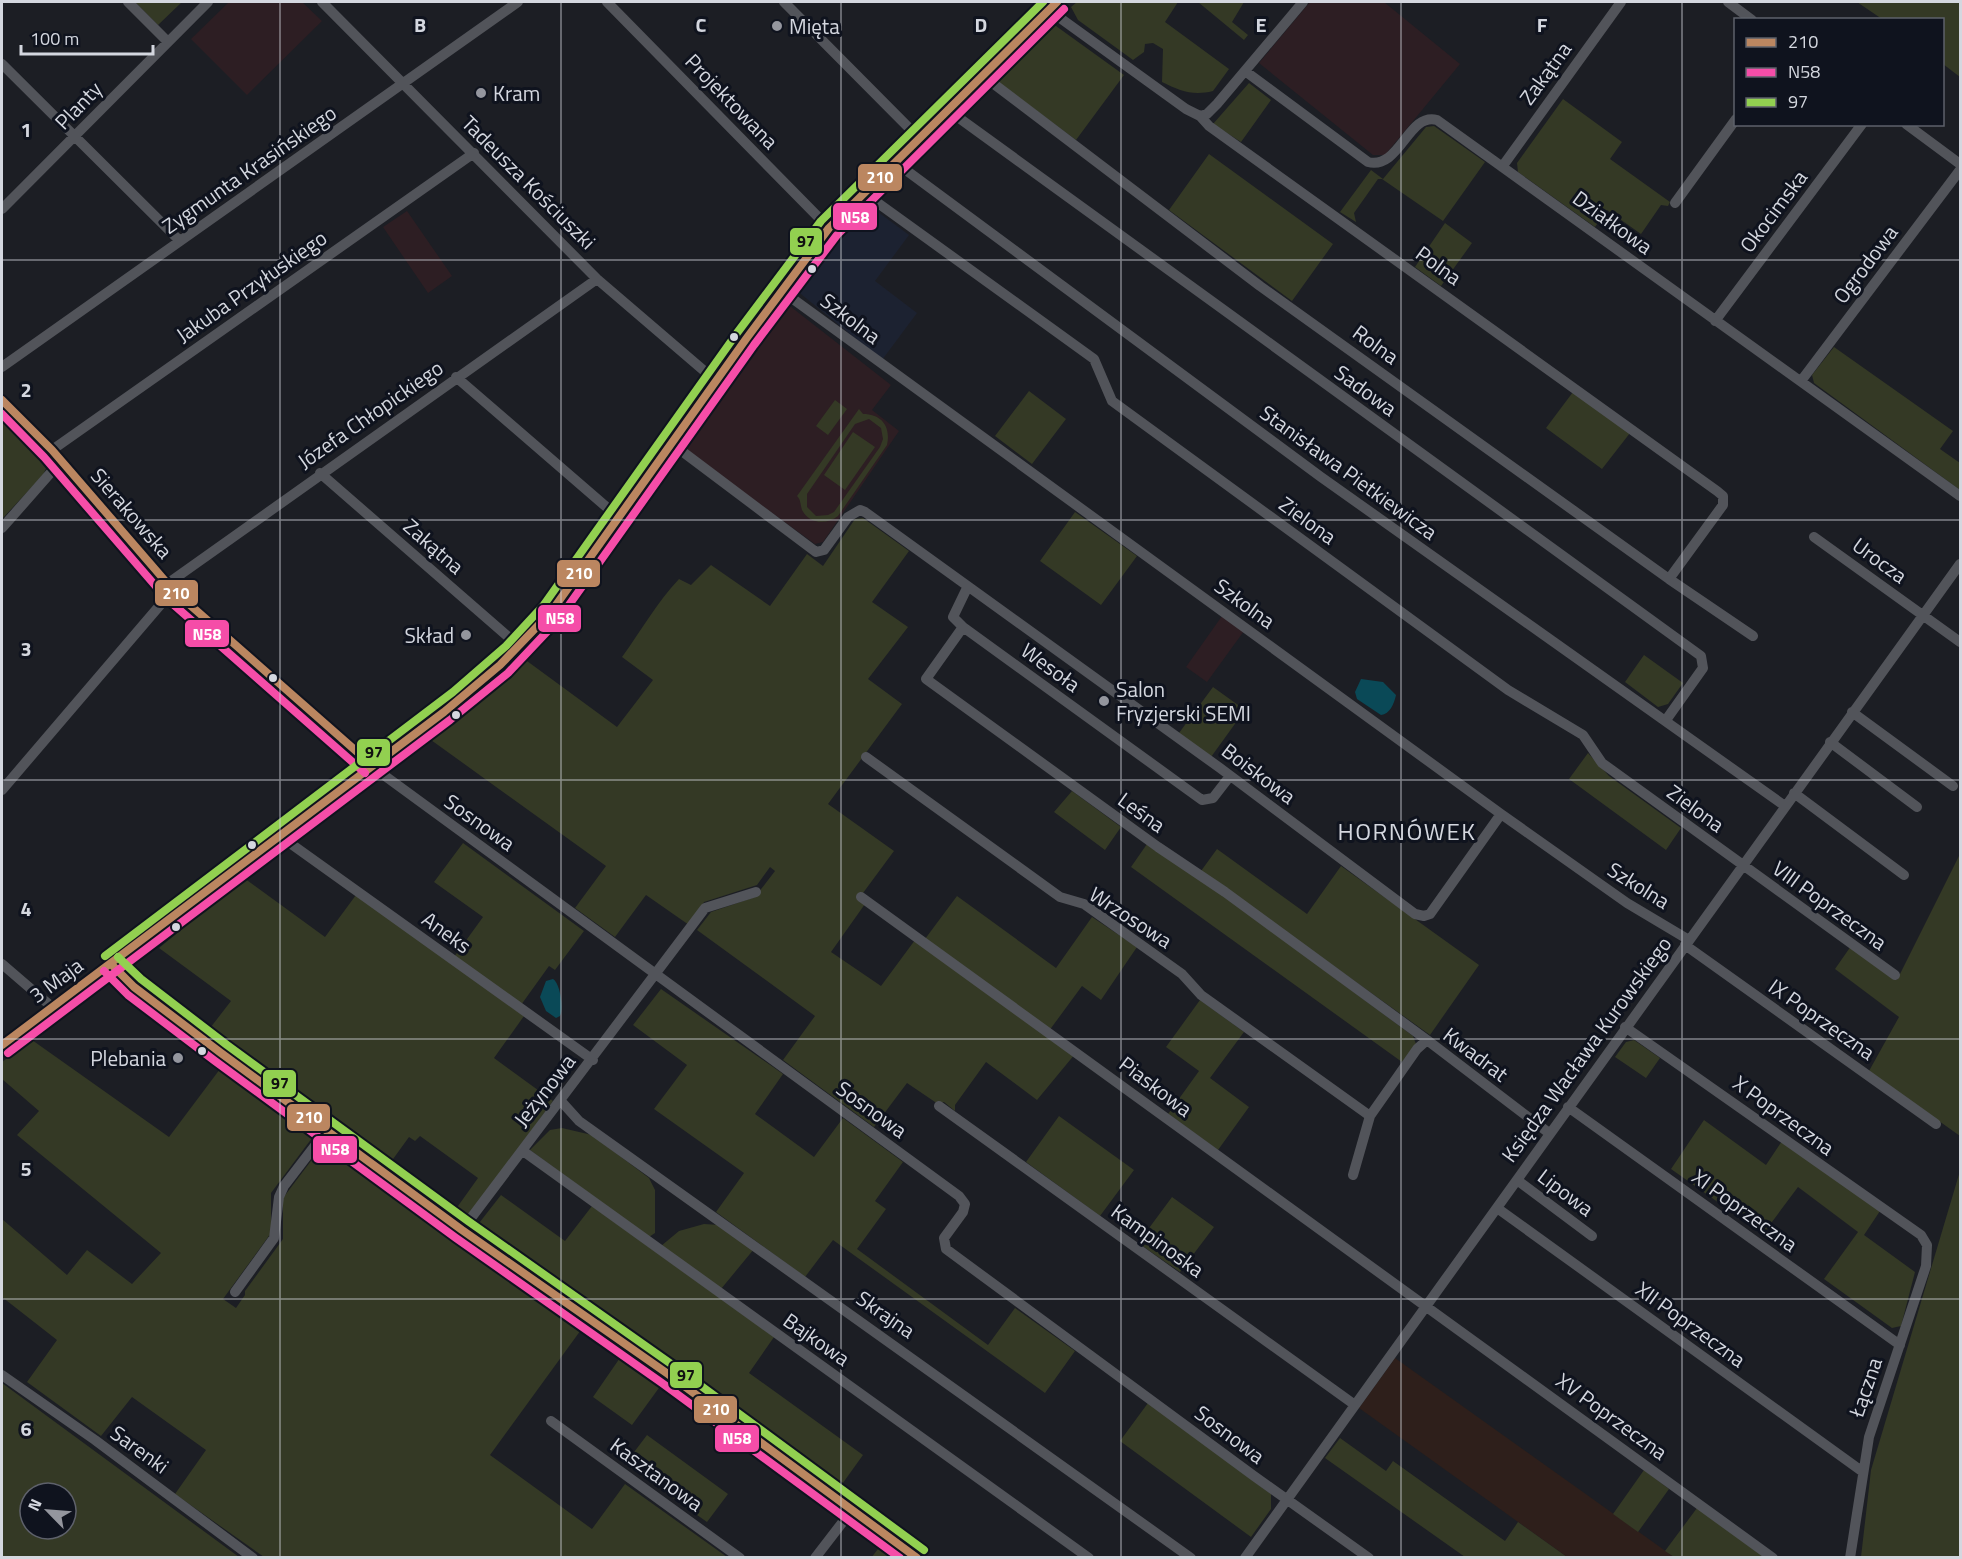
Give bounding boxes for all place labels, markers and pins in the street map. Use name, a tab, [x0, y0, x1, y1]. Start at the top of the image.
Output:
place label: Mięta	[789, 10, 840, 42]
marker: Mięta	[770, 19, 784, 33]
place label: Kram	[493, 77, 540, 109]
marker: Kram	[474, 86, 488, 100]
unlabelled marker	[806, 263, 818, 275]
unlabelled marker	[728, 331, 740, 343]
place label: Skład	[404, 619, 454, 651]
marker: Skład	[459, 628, 473, 642]
unlabelled marker	[267, 672, 279, 684]
place label: Salon Fryzjerski SEMI	[1116, 673, 1251, 729]
marker: Salon Fryzjerski SEMI	[1097, 694, 1111, 708]
unlabelled marker	[450, 709, 462, 721]
unlabelled marker	[246, 839, 258, 851]
unlabelled marker	[170, 921, 182, 933]
place label: Plebania	[90, 1042, 166, 1074]
unlabelled marker	[196, 1045, 208, 1057]
marker: Plebania	[171, 1051, 185, 1065]

